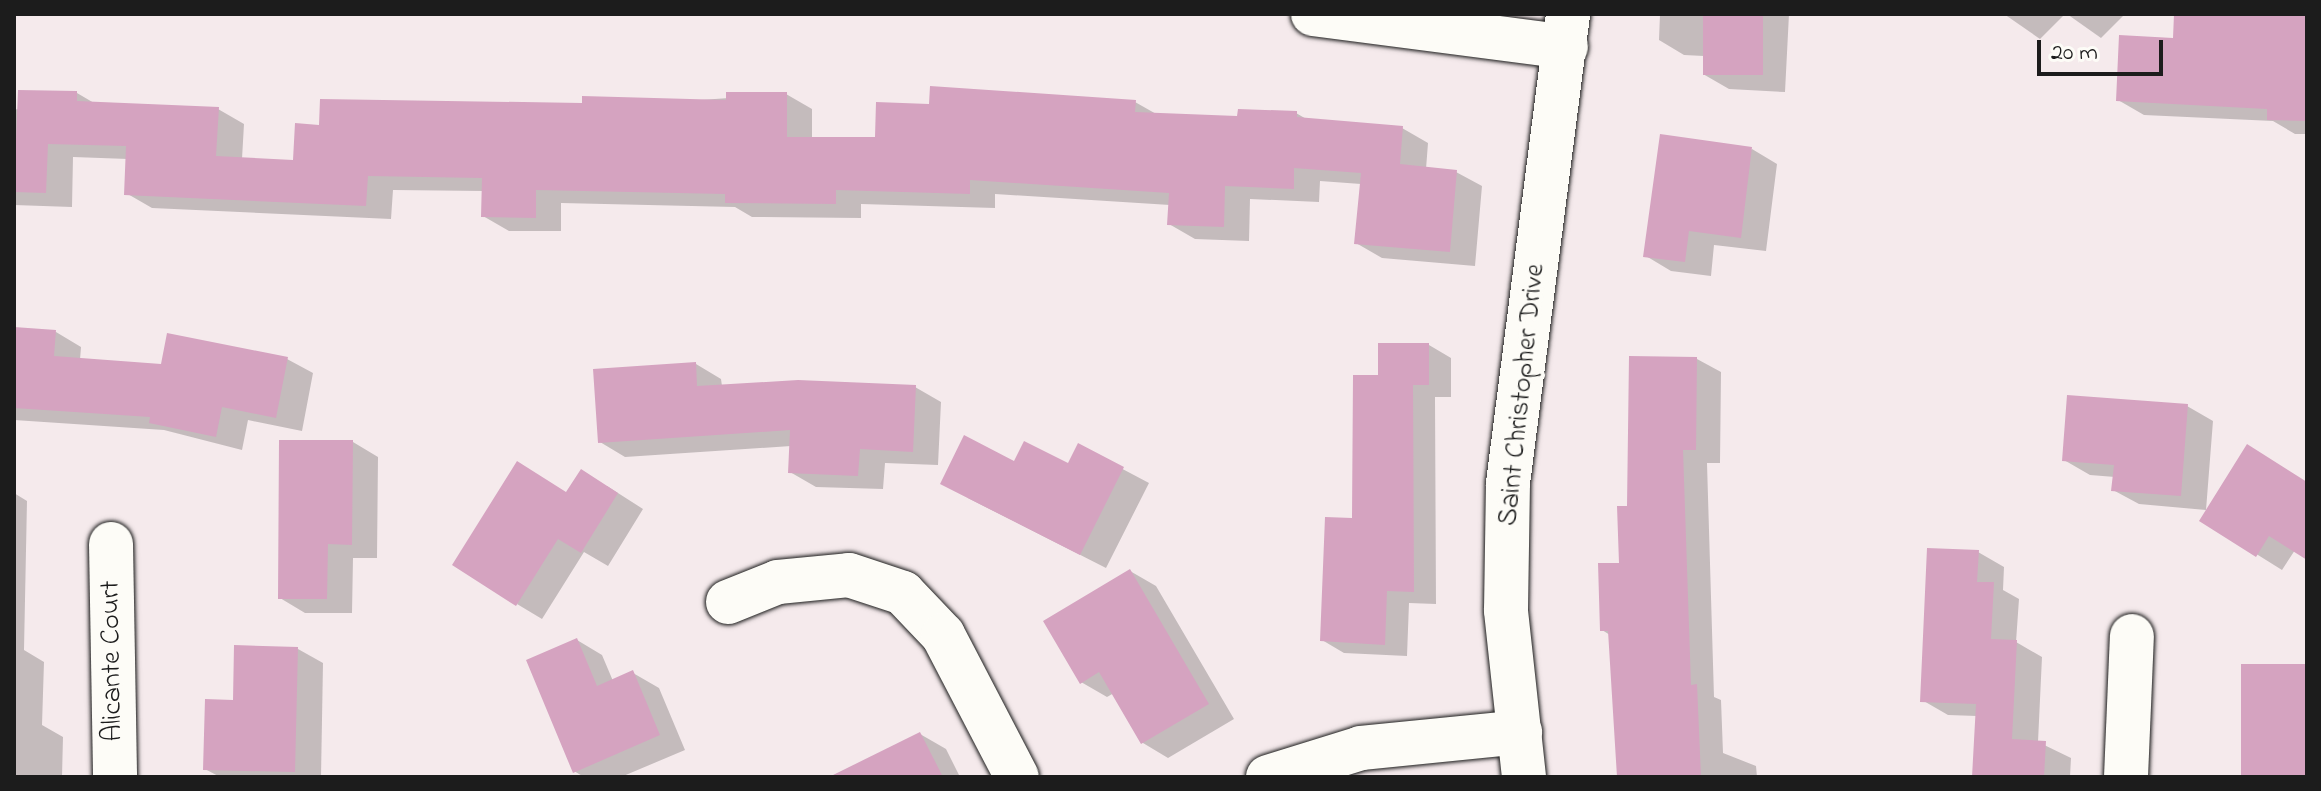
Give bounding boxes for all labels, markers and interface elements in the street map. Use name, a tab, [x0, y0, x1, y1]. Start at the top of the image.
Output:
scale bar	[2041, 24, 2167, 74]
text: 20 m	[2051, 36, 2098, 71]
street label: Saint Christopher Drive	[1493, 262, 1553, 528]
street label: Alicante Court	[95, 580, 131, 742]

